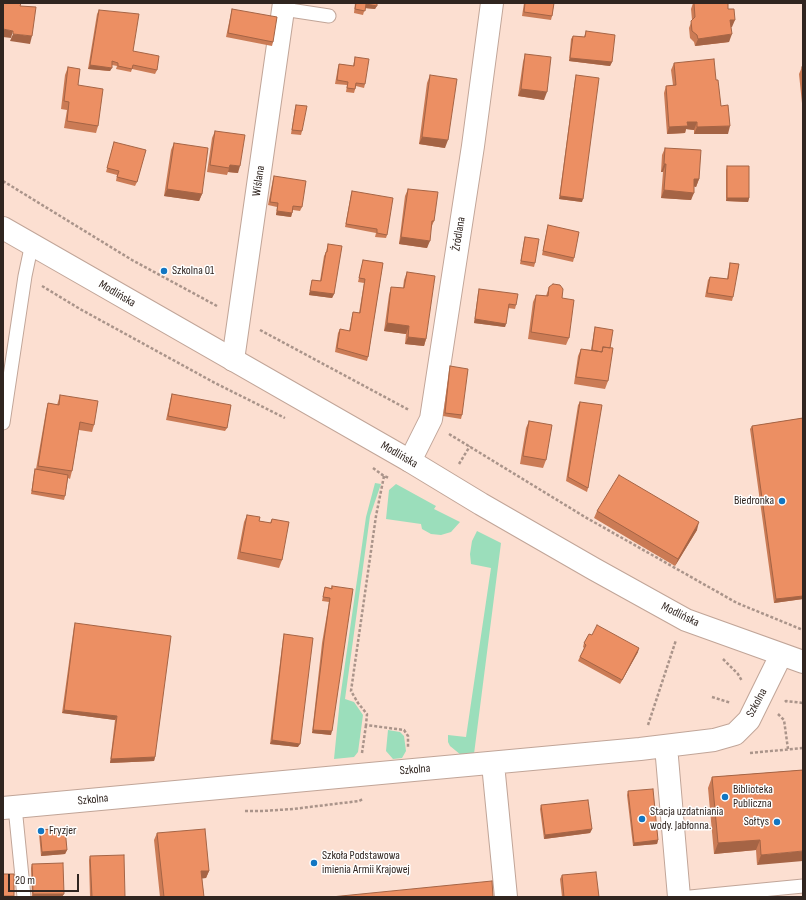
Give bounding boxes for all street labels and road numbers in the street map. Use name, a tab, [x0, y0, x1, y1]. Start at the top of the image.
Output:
street label: Wiślana	[250, 165, 268, 197]
street label: Źródlana	[449, 216, 469, 252]
street label: Modlińska	[96, 277, 138, 311]
street label: Modlińska	[378, 439, 420, 471]
street label: Modlińska	[659, 600, 701, 630]
street label: Szkolna	[743, 686, 771, 720]
street label: Szkolna	[399, 761, 431, 779]
street label: Szkolna	[77, 791, 109, 809]

